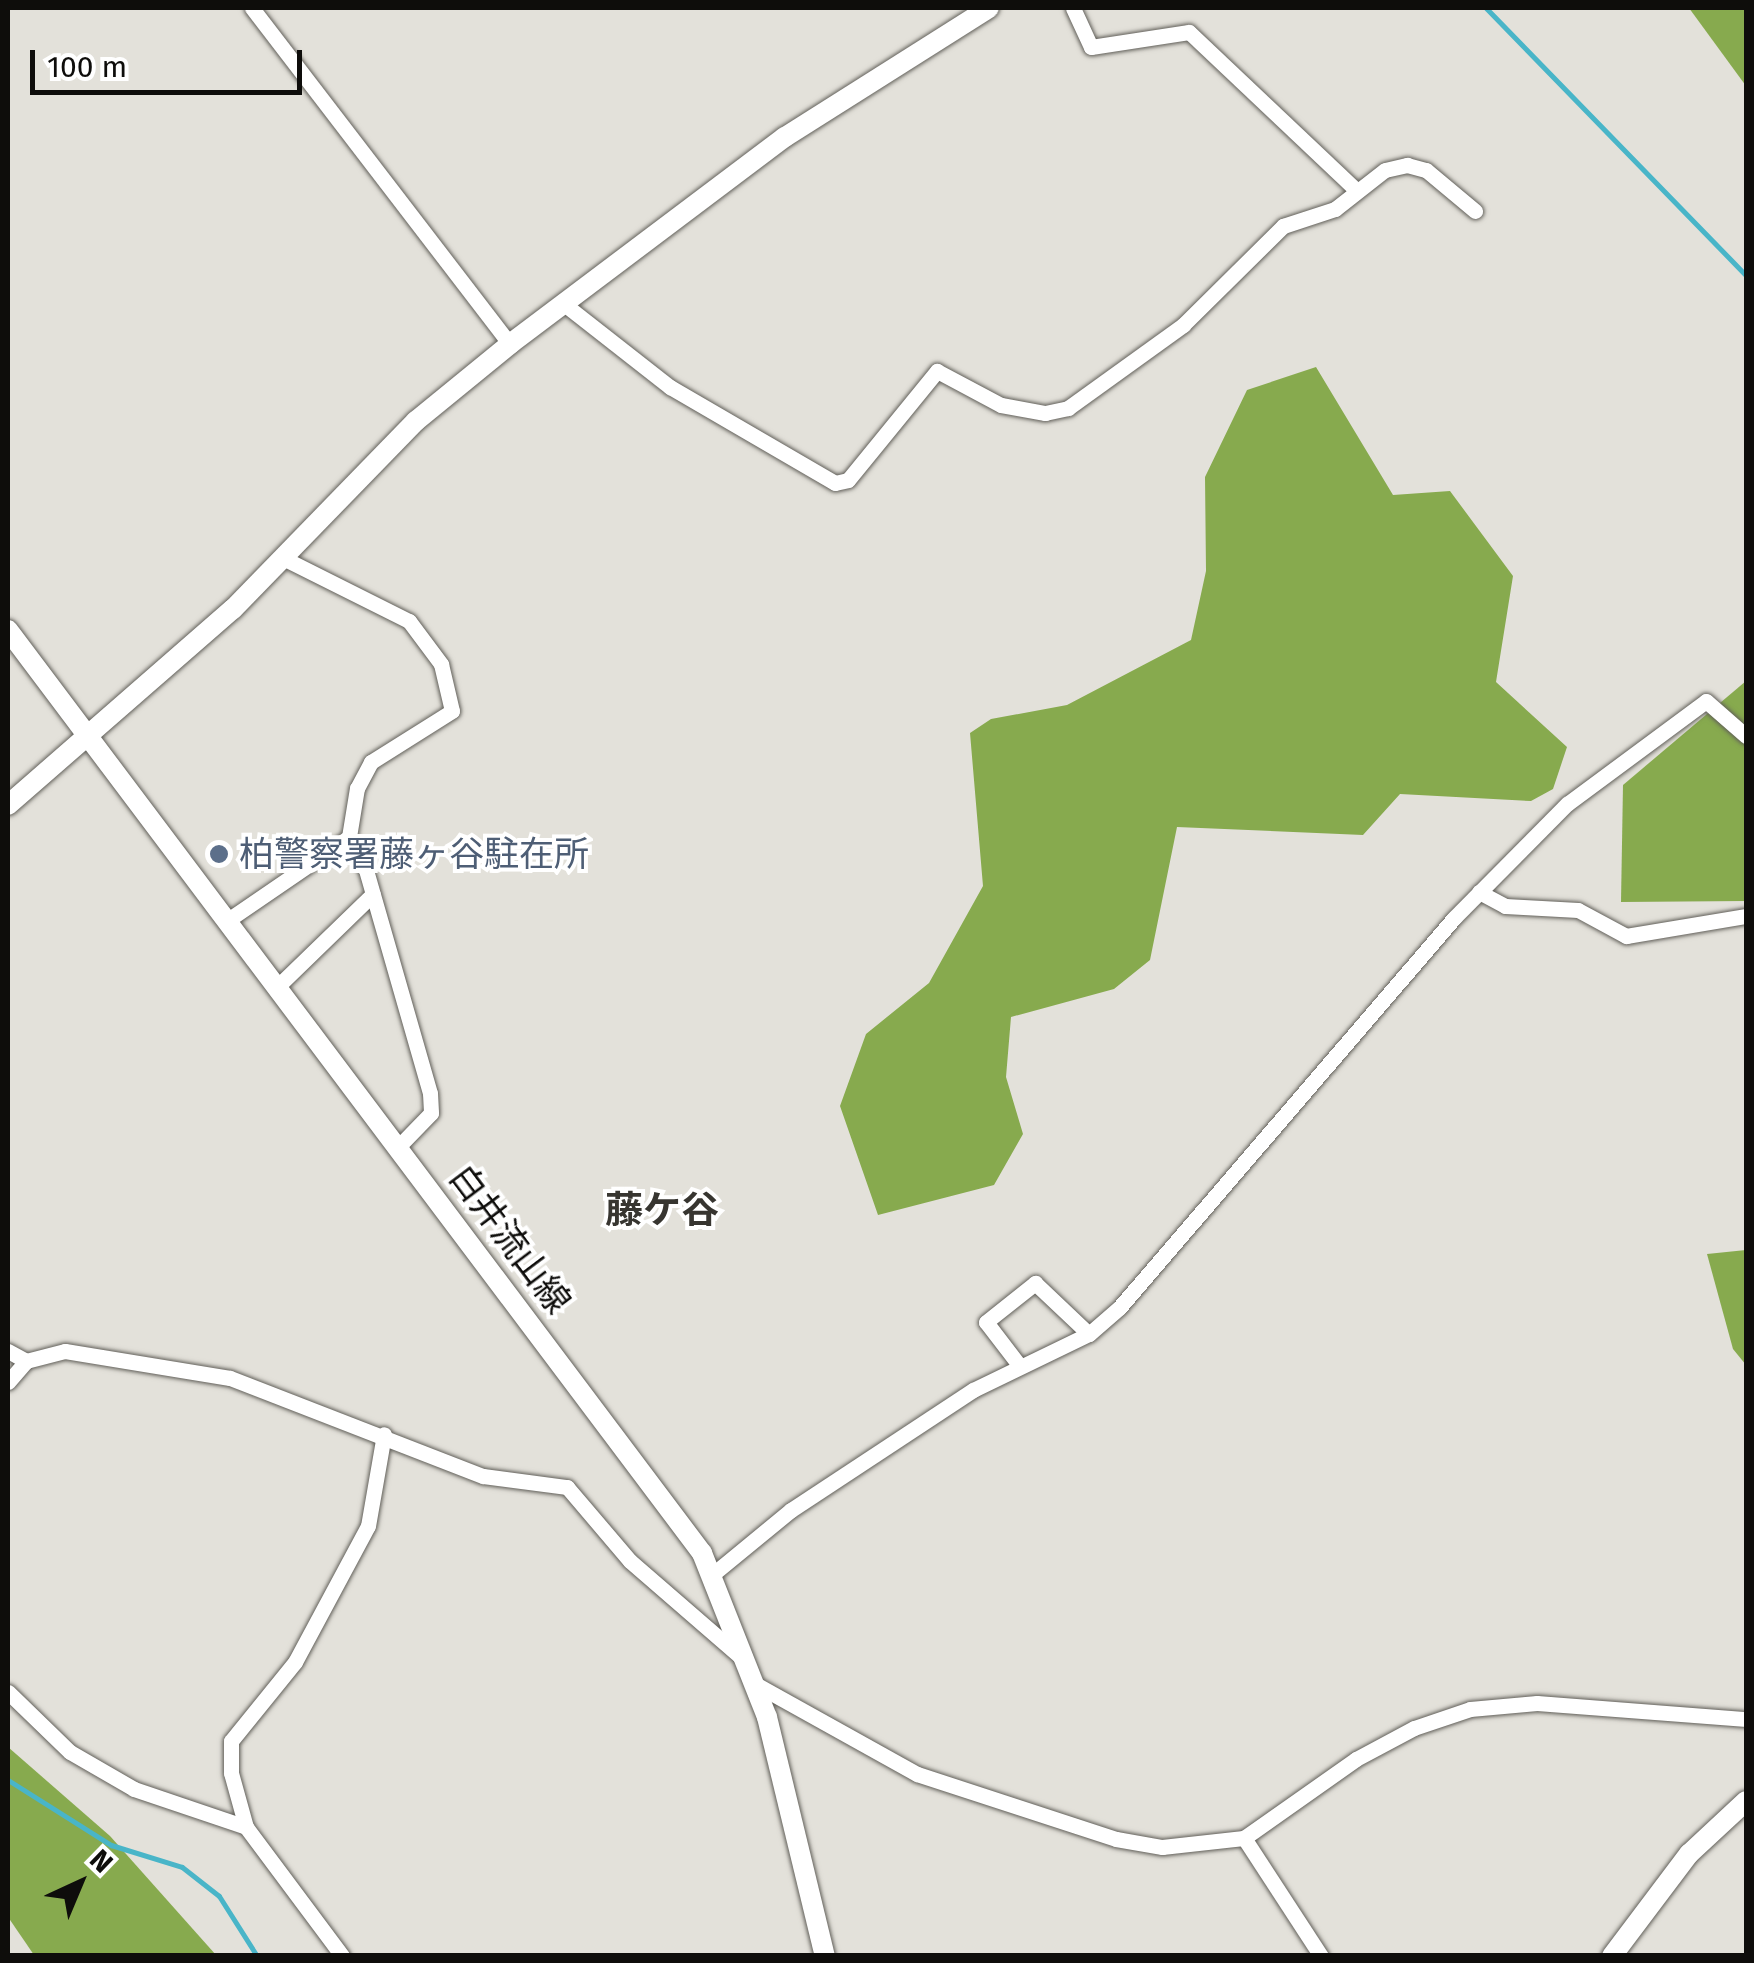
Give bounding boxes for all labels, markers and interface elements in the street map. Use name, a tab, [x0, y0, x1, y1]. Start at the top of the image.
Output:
scale bar	[35, 30, 308, 92]
text: 100 m	[47, 49, 127, 85]
place label: 柏警察署藤ヶ谷駐在所	[239, 833, 589, 875]
marker: 柏警察署藤ヶ谷駐在所	[208, 843, 230, 865]
street label: 白井流山線	[441, 1156, 579, 1322]
district label: 藤ケ谷	[605, 1188, 719, 1234]
north arrow	[30, 1833, 130, 1933]
text: N	[83, 1843, 119, 1879]

